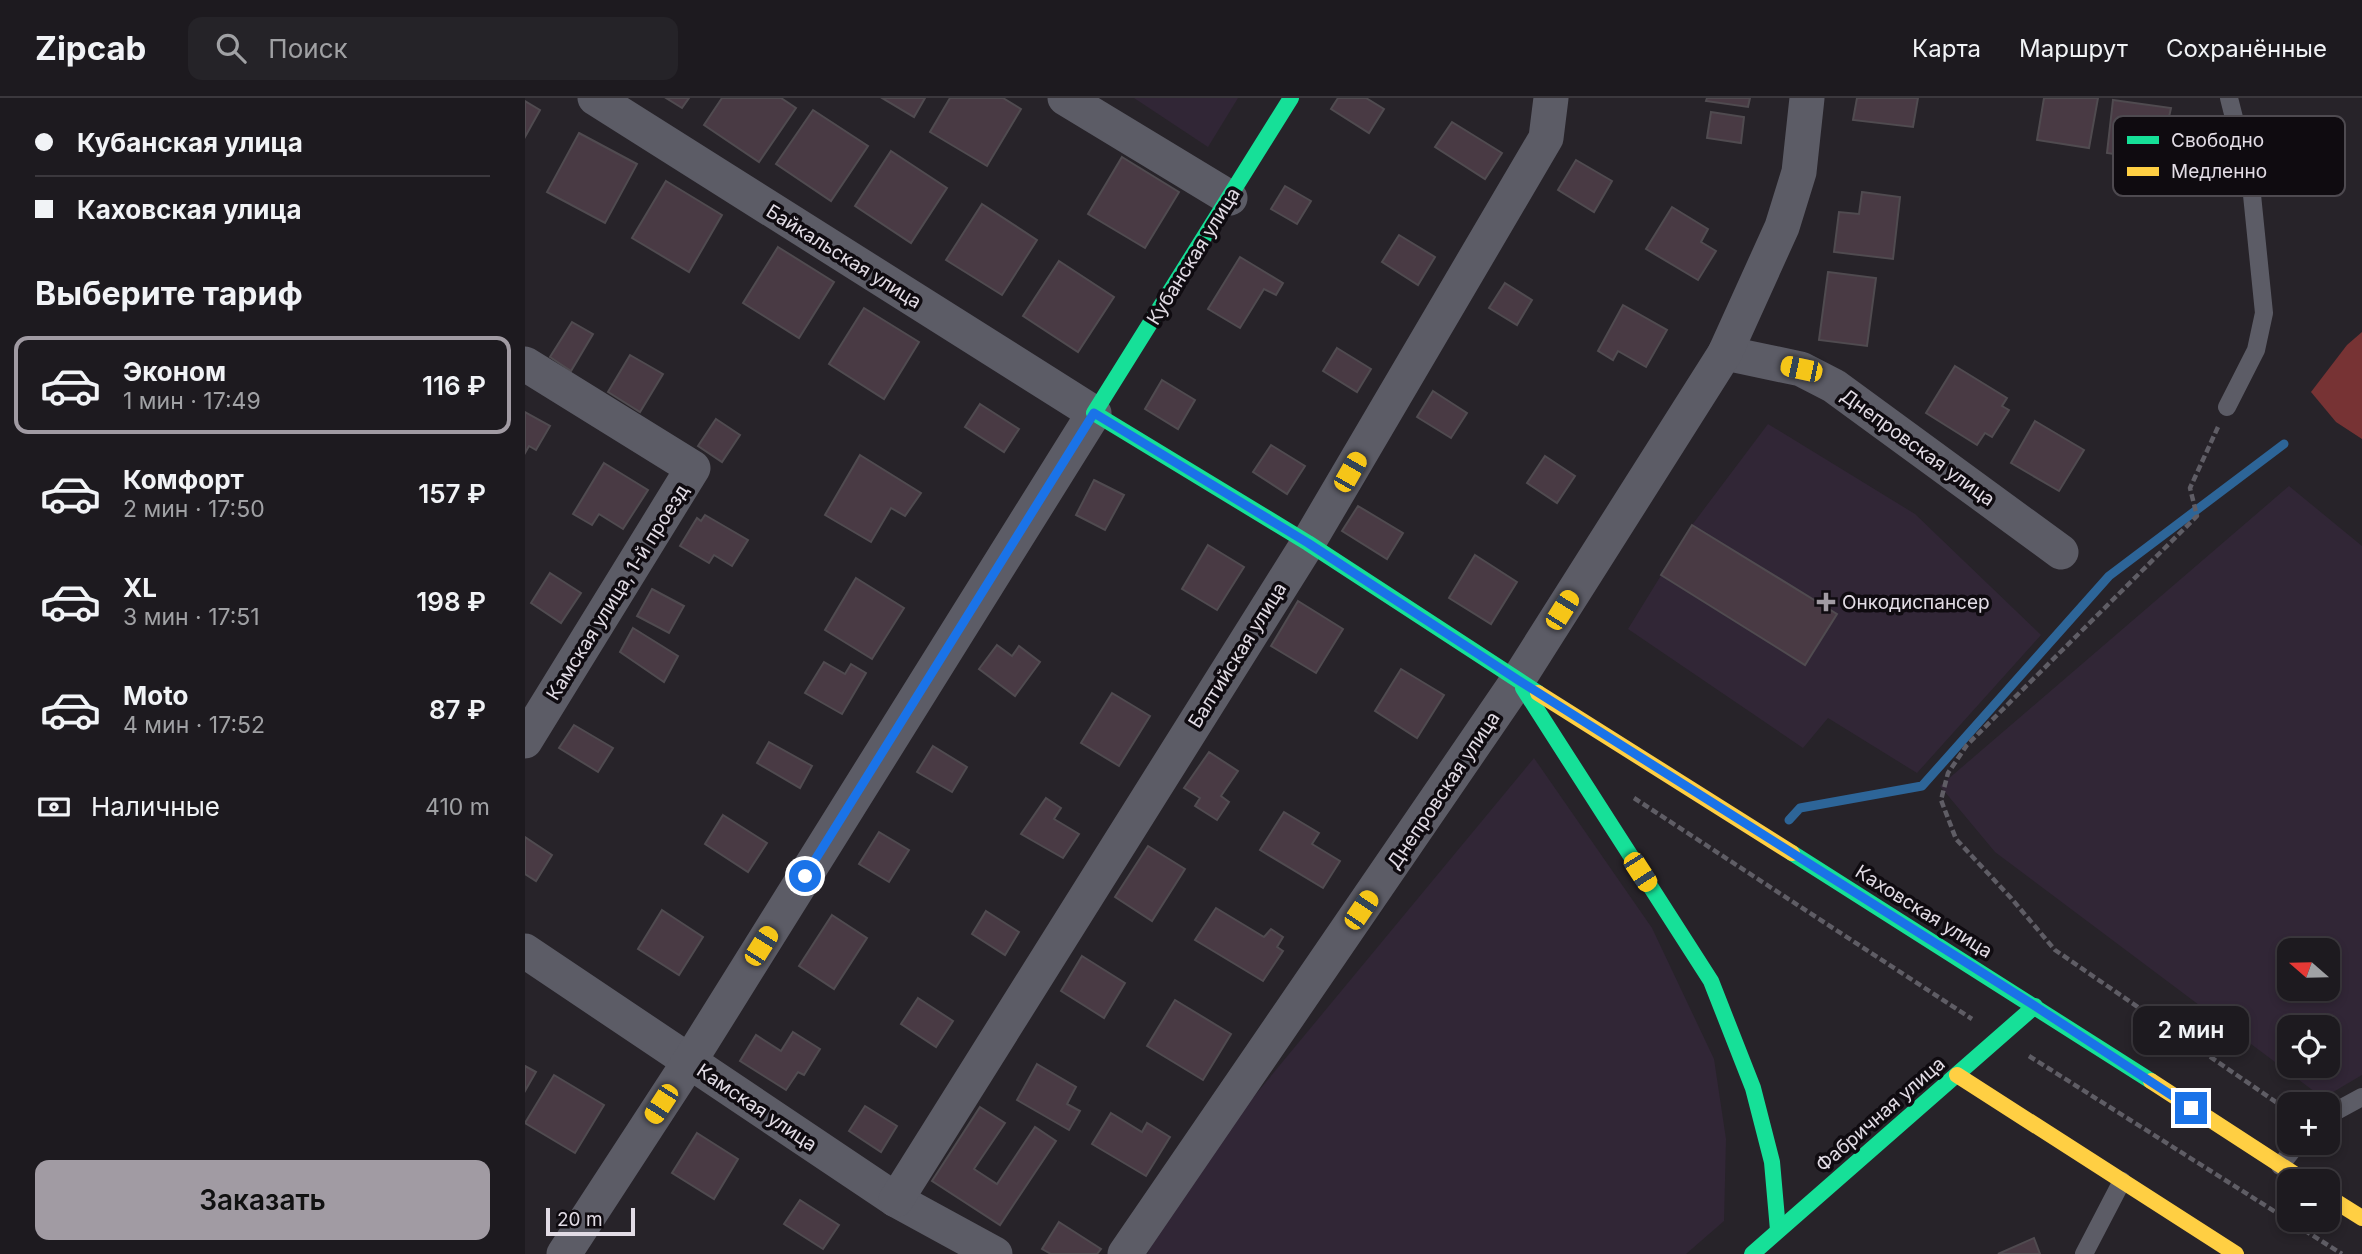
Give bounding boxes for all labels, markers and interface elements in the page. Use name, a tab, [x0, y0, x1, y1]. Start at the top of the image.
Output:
search box	[188, 17, 678, 80]
text: Zipcab	[35, 28, 146, 68]
icon: search	[212, 29, 250, 67]
text: Поиск	[268, 33, 348, 64]
text: Карта	[1912, 34, 1981, 63]
text: Маршрут	[2019, 34, 2128, 63]
text: Сохранённые	[2166, 34, 2327, 63]
legend	[2113, 116, 2345, 196]
text: Кубанская улица	[77, 127, 303, 158]
text: Свободно	[2171, 129, 2264, 152]
text: Медленно	[2171, 160, 2267, 183]
street label: Кубанская улица	[1142, 183, 1245, 329]
text: Каховская улица	[77, 194, 302, 225]
street label: Байкальская улица	[762, 199, 925, 313]
text: Выберите тариф	[35, 274, 303, 313]
icon: car	[39, 354, 102, 417]
car	[1779, 354, 1824, 384]
text: Эконом	[123, 356, 226, 387]
text: 116 ₽	[422, 370, 486, 401]
street label: Днепровская улица	[1836, 384, 1999, 511]
text: 1 мин · 17:49	[123, 387, 261, 415]
car	[1331, 449, 1370, 495]
icon: car	[39, 462, 102, 525]
text: Комфорт	[123, 464, 244, 495]
text: 157 ₽	[418, 478, 486, 509]
street label: Камская улица, 1-й проезд	[541, 480, 694, 704]
text: 2 мин · 17:50	[123, 495, 265, 523]
icon: car	[39, 570, 102, 633]
text: XL	[123, 572, 157, 603]
street label: Балтийская улица	[1183, 578, 1291, 732]
text: 198 ₽	[416, 586, 486, 617]
car	[1542, 587, 1583, 633]
place label: Онкодиспансер	[1842, 591, 1990, 614]
marker: Онкодиспансер	[1816, 592, 1836, 612]
text: 3 мин · 17:51	[123, 603, 260, 631]
icon: car	[39, 678, 102, 741]
text: Moto	[123, 680, 188, 711]
text: 87 ₽	[429, 694, 486, 725]
street label: Днепровская улица	[1382, 707, 1505, 873]
text: 4 мин · 17:52	[123, 711, 265, 739]
icon: cash	[35, 788, 73, 826]
text: Наличные	[91, 791, 220, 822]
text: 410 m	[425, 793, 490, 821]
car	[1620, 849, 1661, 895]
route start	[789, 860, 821, 892]
street label: Каховская улица	[1851, 860, 1996, 963]
car	[1341, 887, 1382, 933]
car	[741, 923, 782, 969]
north arrow	[2277, 938, 2340, 1001]
map controls	[2277, 938, 2340, 1232]
callout: 2 мин	[2133, 1006, 2249, 1056]
button: locate	[2277, 1015, 2340, 1078]
text: 2 мин	[2158, 1016, 2224, 1044]
street label: Фабричная улица	[1811, 1052, 1949, 1177]
street label: Камская улица	[692, 1059, 821, 1156]
car	[641, 1081, 682, 1127]
route end	[2175, 1092, 2207, 1124]
button: +	[2277, 1092, 2340, 1155]
button: Заказать	[35, 1160, 490, 1240]
button: −	[2277, 1169, 2340, 1232]
scale bar	[546, 1205, 635, 1237]
text: 20 m	[557, 1208, 603, 1231]

